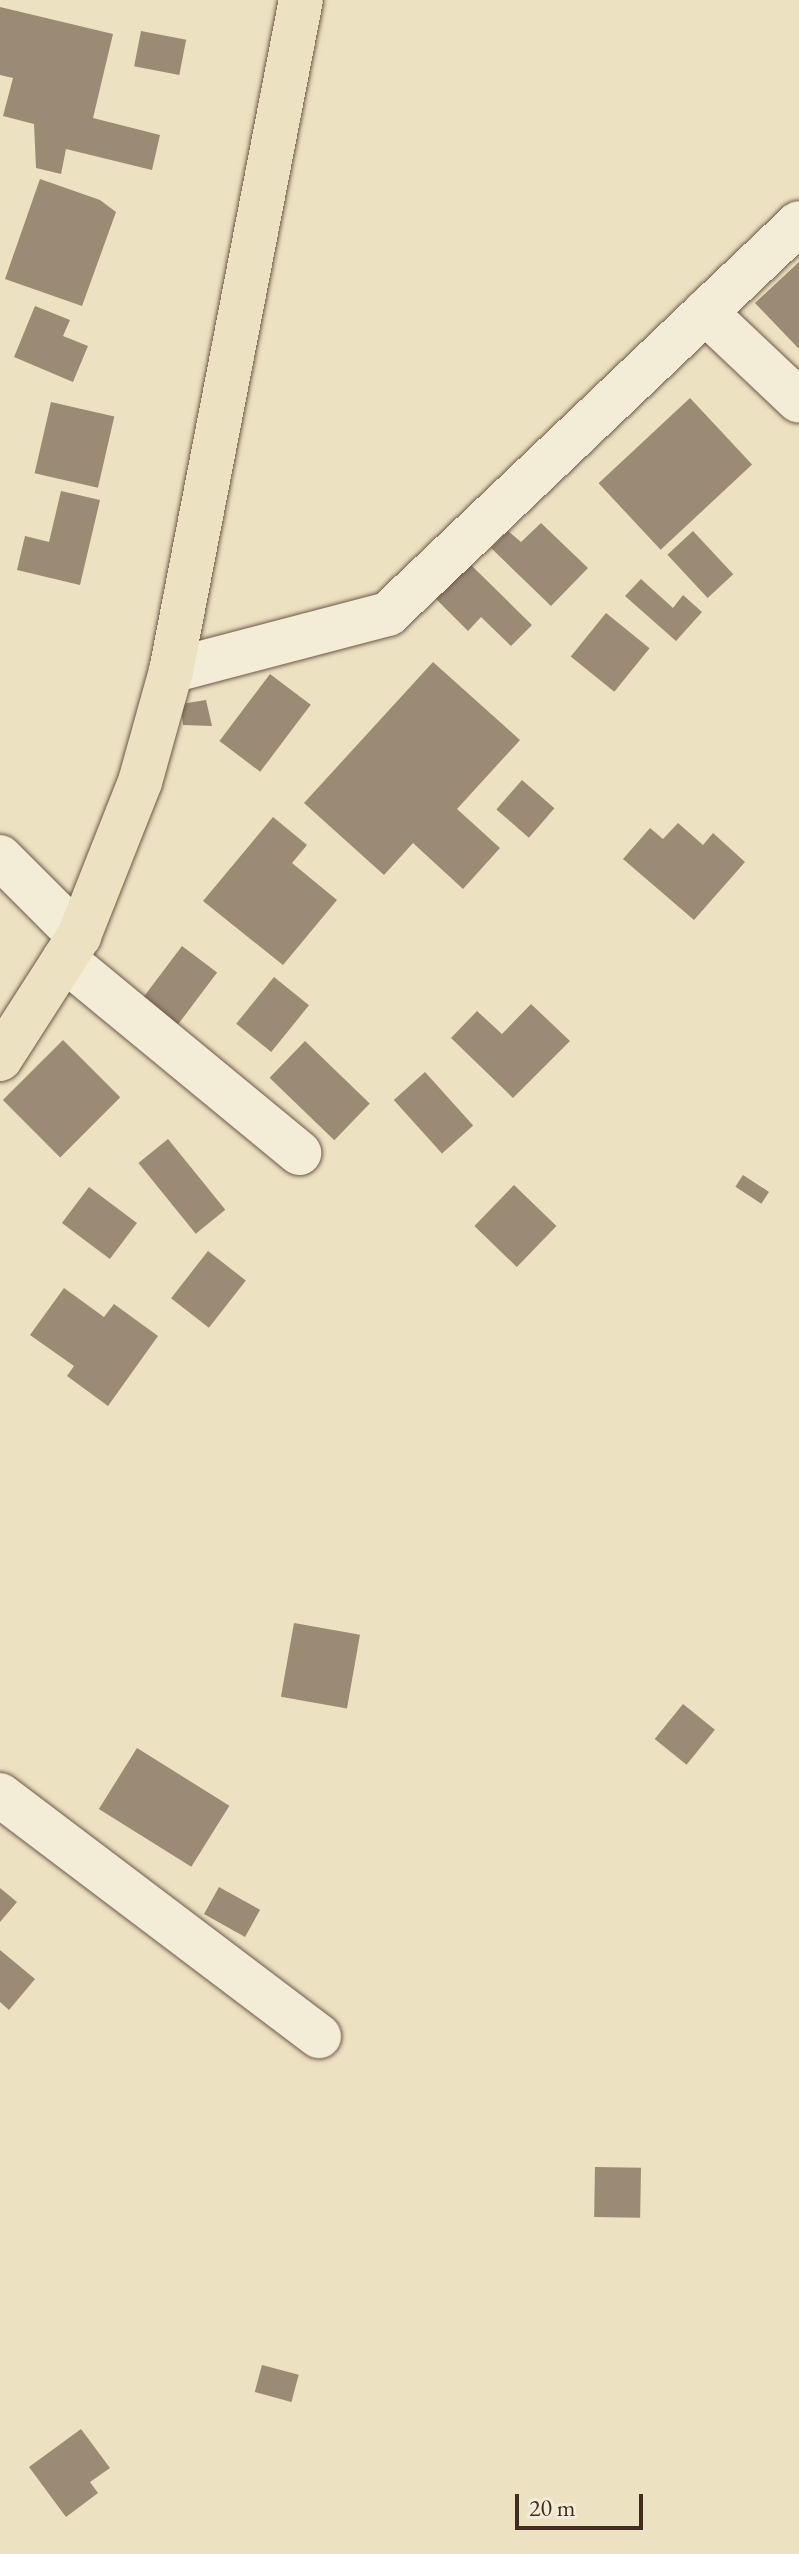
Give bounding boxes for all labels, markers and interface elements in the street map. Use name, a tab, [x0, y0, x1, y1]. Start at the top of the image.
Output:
scale bar	[519, 2478, 647, 2528]
text: 20 m	[529, 2492, 576, 2523]

